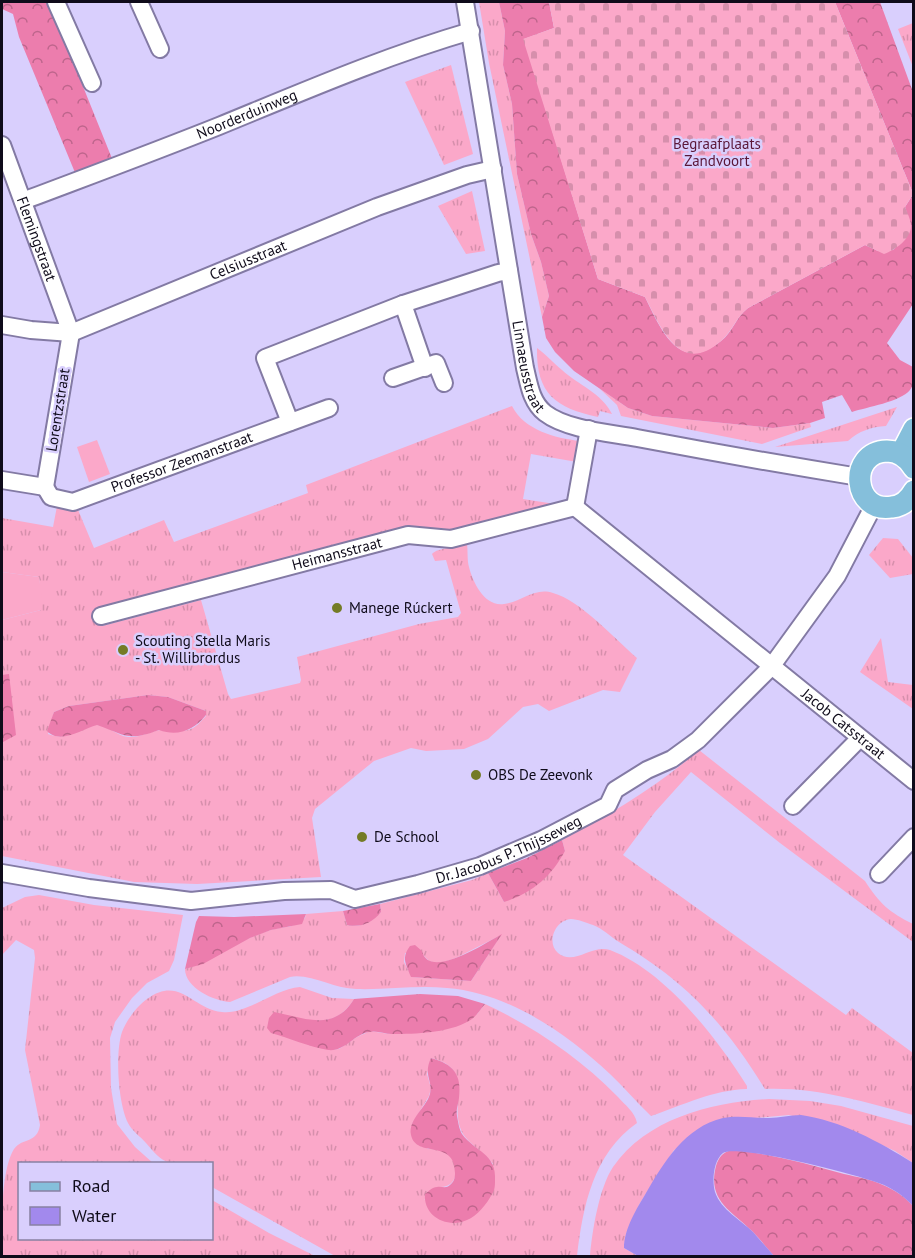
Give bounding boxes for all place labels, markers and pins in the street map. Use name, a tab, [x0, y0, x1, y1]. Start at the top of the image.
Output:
place label: Manege Rúckert	[349, 598, 453, 617]
marker: Manege Rúckert	[330, 601, 344, 615]
place label: Scouting Stella Maris - St. Willibrordus	[135, 631, 270, 667]
marker: Scouting Stella Maris - St. Willibrordus	[116, 643, 130, 657]
place label: OBS De Zeevonk	[488, 765, 594, 784]
marker: OBS De Zeevonk	[469, 768, 483, 782]
place label: De School	[374, 827, 439, 846]
marker: De School	[355, 830, 369, 844]

